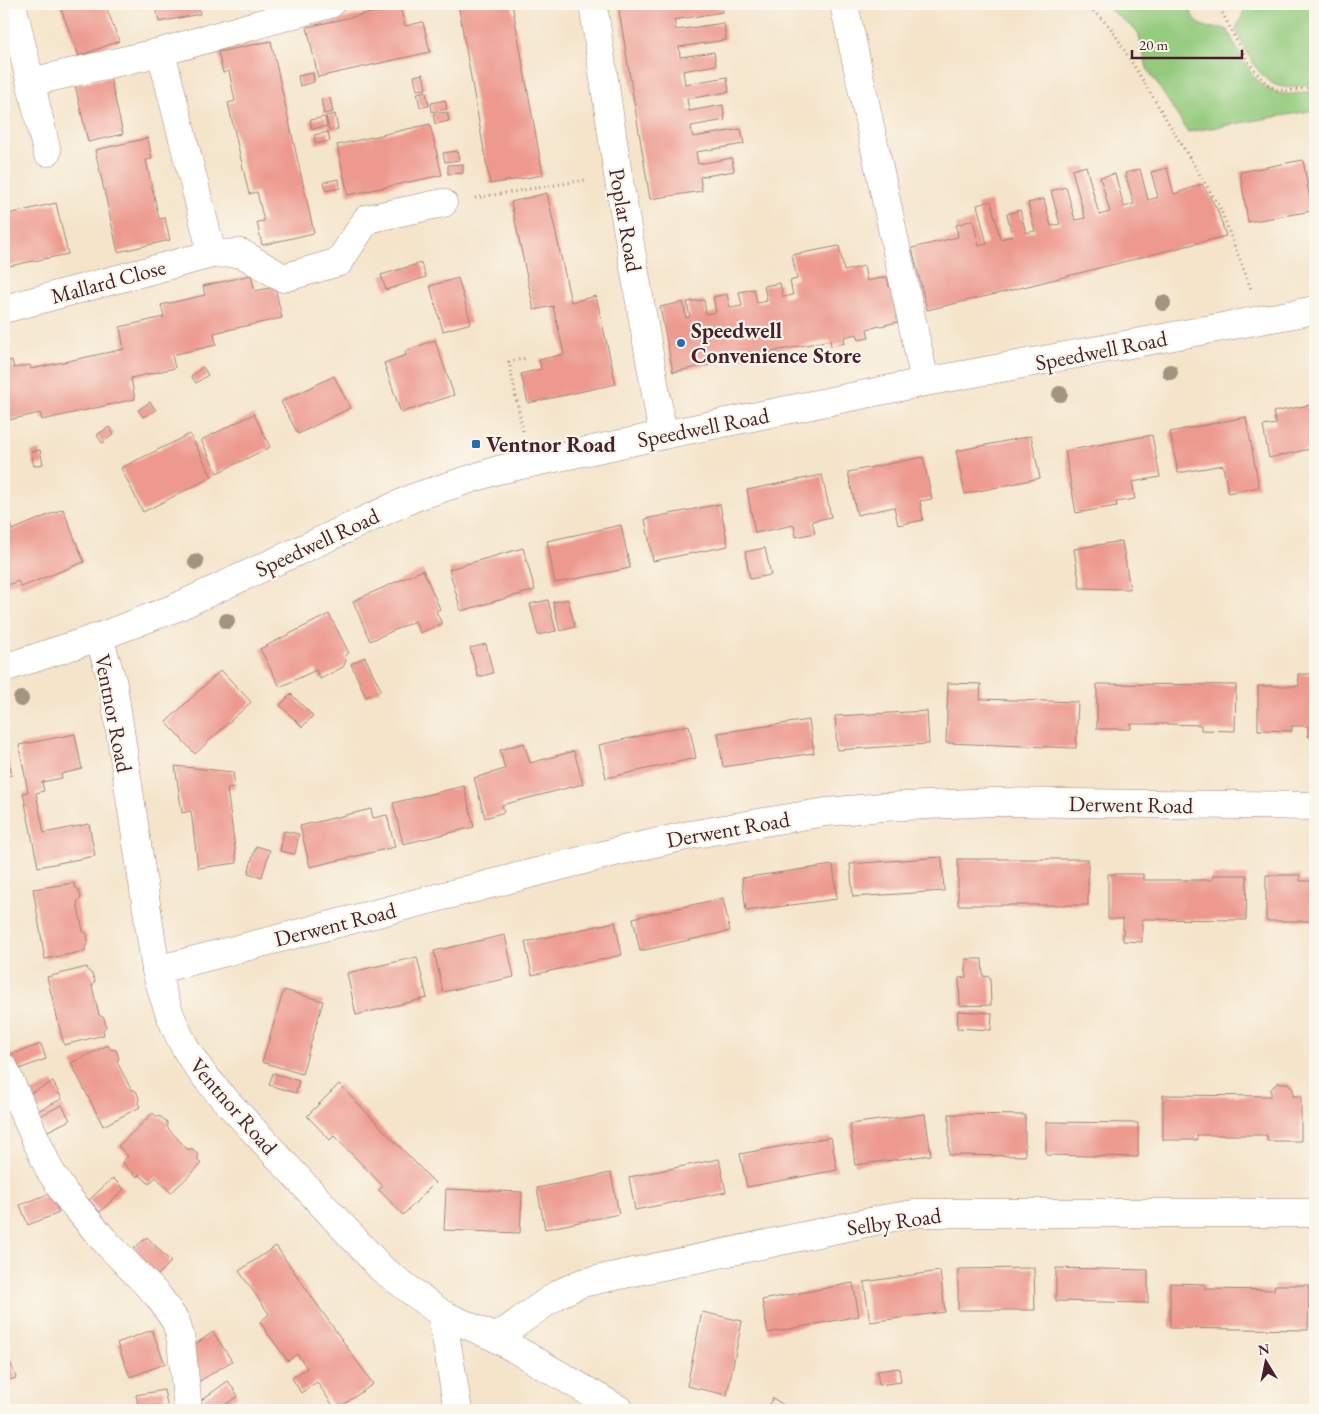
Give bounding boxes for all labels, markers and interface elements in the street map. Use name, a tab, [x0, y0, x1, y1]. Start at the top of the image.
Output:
scale bar	[1132, 28, 1242, 60]
text: 20 m	[1139, 35, 1168, 54]
street label: Poplar Road	[602, 166, 649, 275]
street label: Mallard Close	[47, 252, 169, 311]
place label: Speedwell Convenience Store	[691, 316, 861, 370]
street label: Speedwell Road	[1033, 323, 1170, 377]
marker: Speedwell Convenience Store	[675, 337, 687, 349]
street label: Speedwell Road	[635, 400, 772, 454]
place label: Ventnor Road	[486, 430, 616, 459]
marker: Ventnor Road	[470, 438, 482, 450]
street label: Speedwell Road	[251, 501, 385, 584]
street label: Ventnor Road	[88, 651, 139, 776]
street label: Derwent Road	[1068, 789, 1194, 820]
street label: Derwent Road	[664, 804, 793, 855]
street label: Derwent Road	[271, 895, 400, 954]
street label: Ventnor Road	[183, 1052, 284, 1162]
street label: Selby Road	[845, 1200, 944, 1242]
north arrow	[1242, 1336, 1292, 1386]
text: N	[1257, 1339, 1272, 1359]

